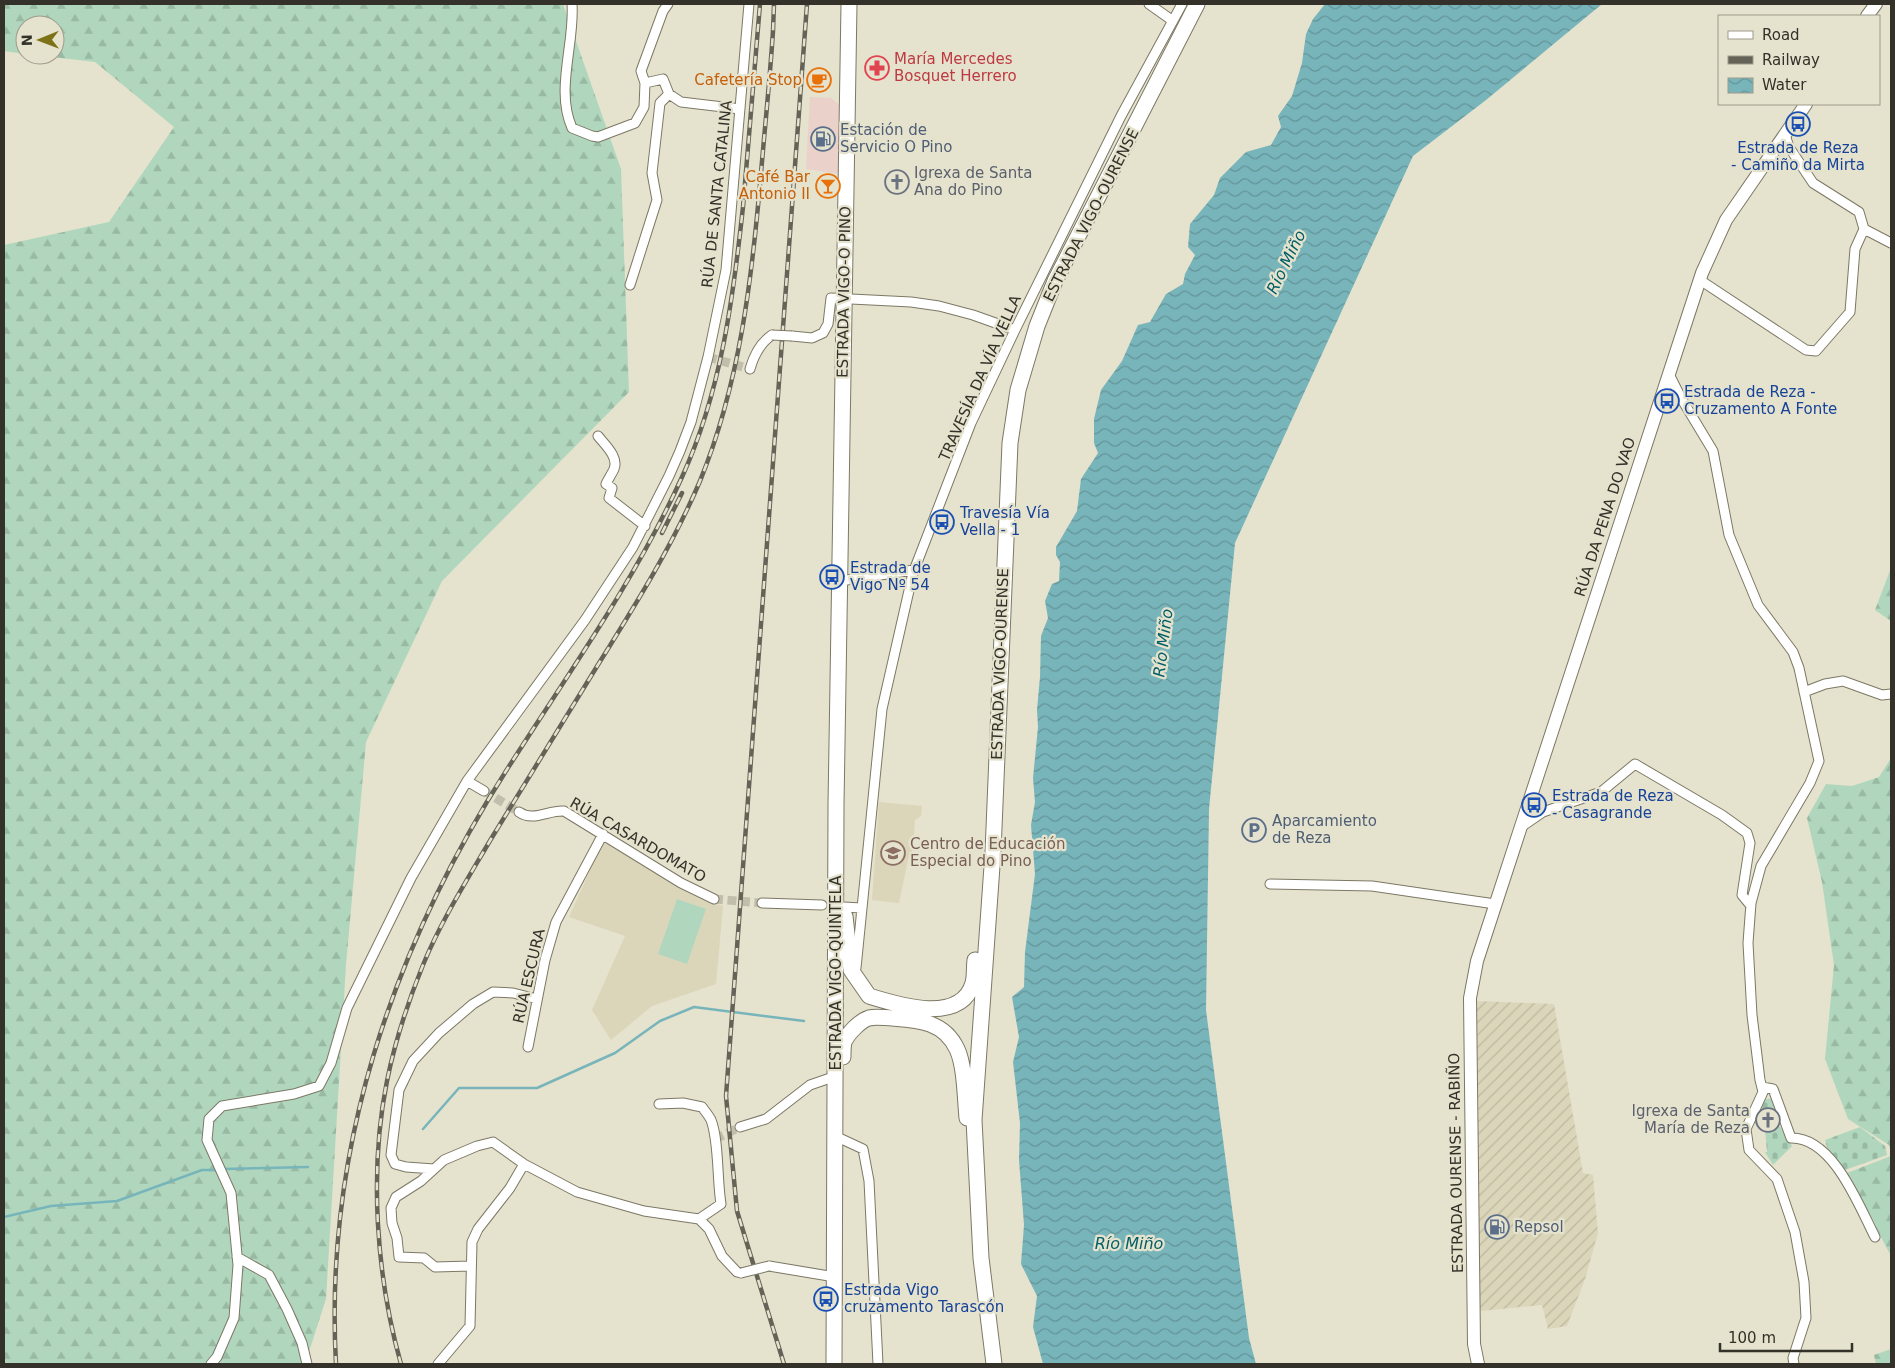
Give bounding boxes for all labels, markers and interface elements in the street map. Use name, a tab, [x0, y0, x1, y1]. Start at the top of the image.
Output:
north arrow	[15, 15, 65, 65]
legend	[1718, 15, 1880, 105]
text: Road	[1762, 26, 1800, 44]
text: N	[19, 34, 35, 46]
place label: María Mercedes Bosquet Herrero	[894, 50, 1017, 85]
text: Railway	[1762, 51, 1820, 69]
pharmacy icon: María Mercedes Bosquet Herrero	[864, 55, 890, 81]
cafe icon: Cafetería Stop	[806, 67, 832, 93]
place label: Cafetería Stop	[694, 71, 802, 89]
text: Water	[1762, 76, 1807, 94]
street label: RÚA DE SANTA CATALINA	[697, 98, 736, 289]
bus stop icon: Estrada de Reza - Camiño da Mirta	[1785, 111, 1811, 137]
place label: Estación de Servicio O Pino	[840, 121, 952, 156]
street label: ESTRADA VIGO-OURENSE	[1039, 125, 1143, 305]
fuel station icon: Estación de Servicio O Pino	[810, 126, 836, 152]
place label: Estrada de Reza - Camiño da Mirta	[1731, 139, 1865, 174]
place label: Igrexa de Santa Ana do Pino	[914, 164, 1032, 199]
place label: Café Bar Antonio II	[739, 168, 811, 203]
church icon: Igrexa de Santa Ana do Pino	[884, 169, 910, 195]
bar icon: Café Bar Antonio II	[815, 173, 841, 199]
street label: ESTRADA VIGO-O PINO	[834, 206, 854, 378]
water label: Río Miño	[1262, 227, 1310, 297]
street label: TRAVESÍA DA VÍA VELLA	[934, 291, 1025, 465]
place label: Estrada de Reza - Cruzamento A Fonte	[1684, 383, 1837, 418]
bus stop icon: Estrada de Reza - Cruzamento A Fonte	[1654, 388, 1680, 414]
street label: RÚA DA PENA DO VAO	[1570, 435, 1639, 599]
place label: Travesía Vía Vella - 1	[959, 504, 1050, 539]
bus stop icon: Travesía Vía Vella - 1	[929, 509, 955, 535]
place label: Estrada de Vigo Nº 54	[850, 559, 931, 594]
bus stop icon: Estrada de Vigo Nº 54	[819, 564, 845, 590]
street label: ESTRADA VIGO-OURENSE	[988, 568, 1012, 760]
water label: Río Miño	[1149, 608, 1177, 678]
place label: Estrada de Reza - Casagrande	[1552, 787, 1674, 822]
bus stop icon: Estrada de Reza - Casagrande	[1521, 792, 1547, 818]
street label: RÚA CASARDOMATO	[567, 793, 710, 886]
place label: Aparcamiento de Reza	[1272, 812, 1377, 847]
parking icon: Aparcamiento de Reza	[1241, 817, 1267, 843]
place label: Centro de Educación Especial do Pino	[910, 835, 1065, 870]
school or university icon: Centro de Educación Especial do Pino	[880, 840, 906, 866]
street label: ESTRADA VIGO-QUINTELA	[827, 875, 845, 1071]
street label: RÚA ESCURA	[508, 926, 549, 1025]
street label: ESTRADA OURENSE - RABIÑO	[1444, 1053, 1467, 1273]
place label: Igrexa de Santa María de Reza	[1632, 1102, 1750, 1137]
church icon: Igrexa de Santa María de Reza	[1755, 1107, 1781, 1133]
fuel station icon: Repsol	[1484, 1214, 1510, 1240]
place label: Repsol	[1514, 1218, 1564, 1236]
water label: Río Miño	[1095, 1234, 1164, 1253]
place label: Estrada Vigo cruzamento Tarascón	[844, 1281, 1004, 1316]
bus stop icon: Estrada Vigo cruzamento Tarascón	[813, 1286, 839, 1312]
scale bar	[1720, 1320, 1852, 1352]
text: 100 m	[1728, 1329, 1776, 1347]

